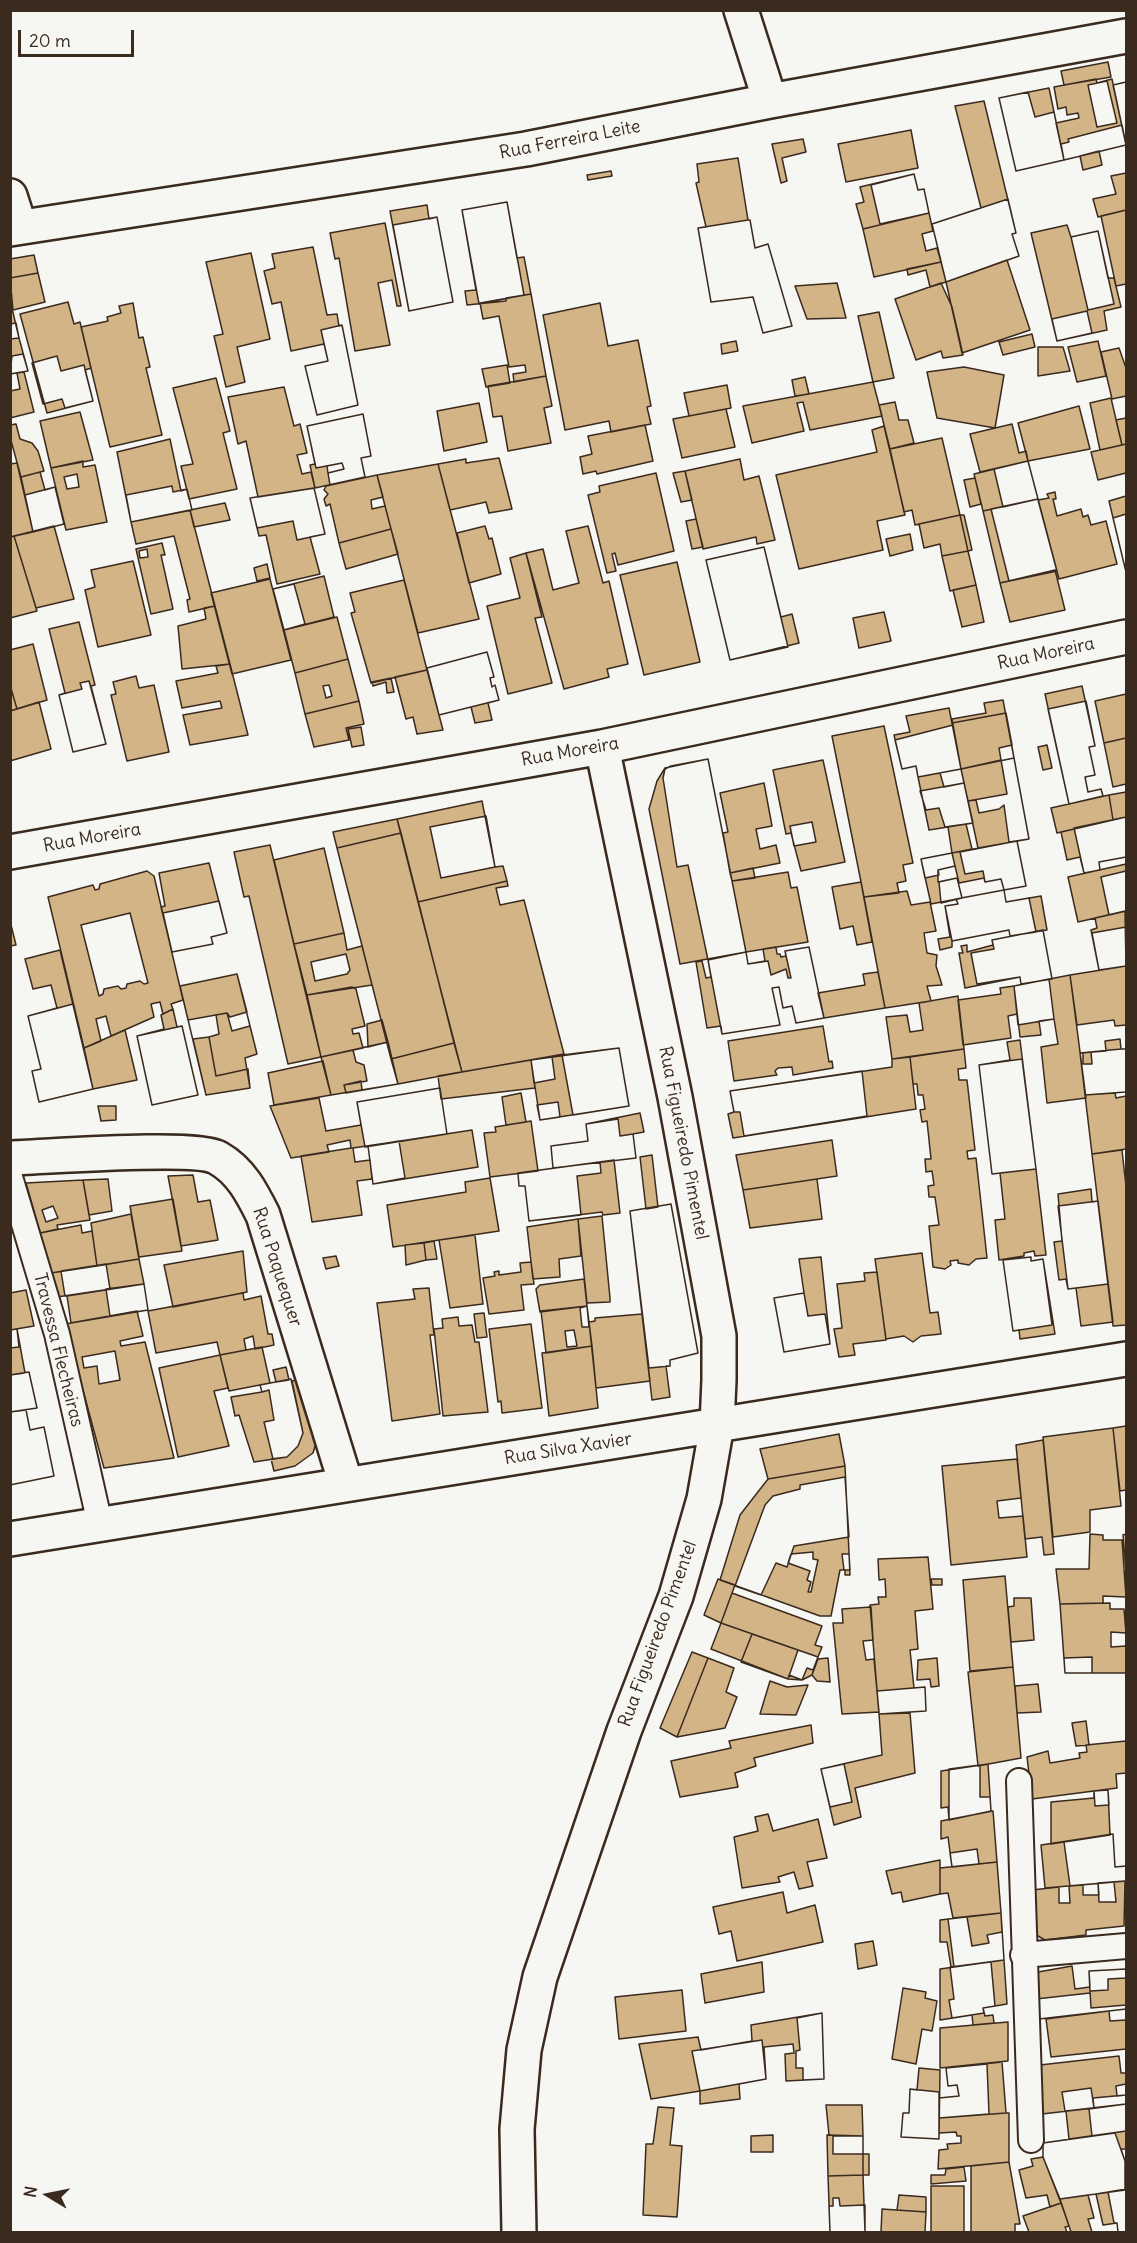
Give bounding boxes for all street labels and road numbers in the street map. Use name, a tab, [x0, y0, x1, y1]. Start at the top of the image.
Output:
street label: Rua Ferreira Leite	[498, 116, 642, 164]
street label: Rua Moreira	[995, 633, 1097, 675]
street label: Rua Moreira	[519, 733, 621, 771]
street label: Rua Moreira	[41, 819, 143, 857]
street label: Rua Figueiredo Pimentel	[654, 1045, 712, 1241]
street label: Rua Paquequer	[248, 1204, 306, 1330]
street label: Travessa Flecheiras	[28, 1271, 88, 1429]
street label: Rua Silva Xavier	[503, 1428, 633, 1470]
street label: Rua Figueiredo Pimentel	[614, 1538, 702, 1730]

